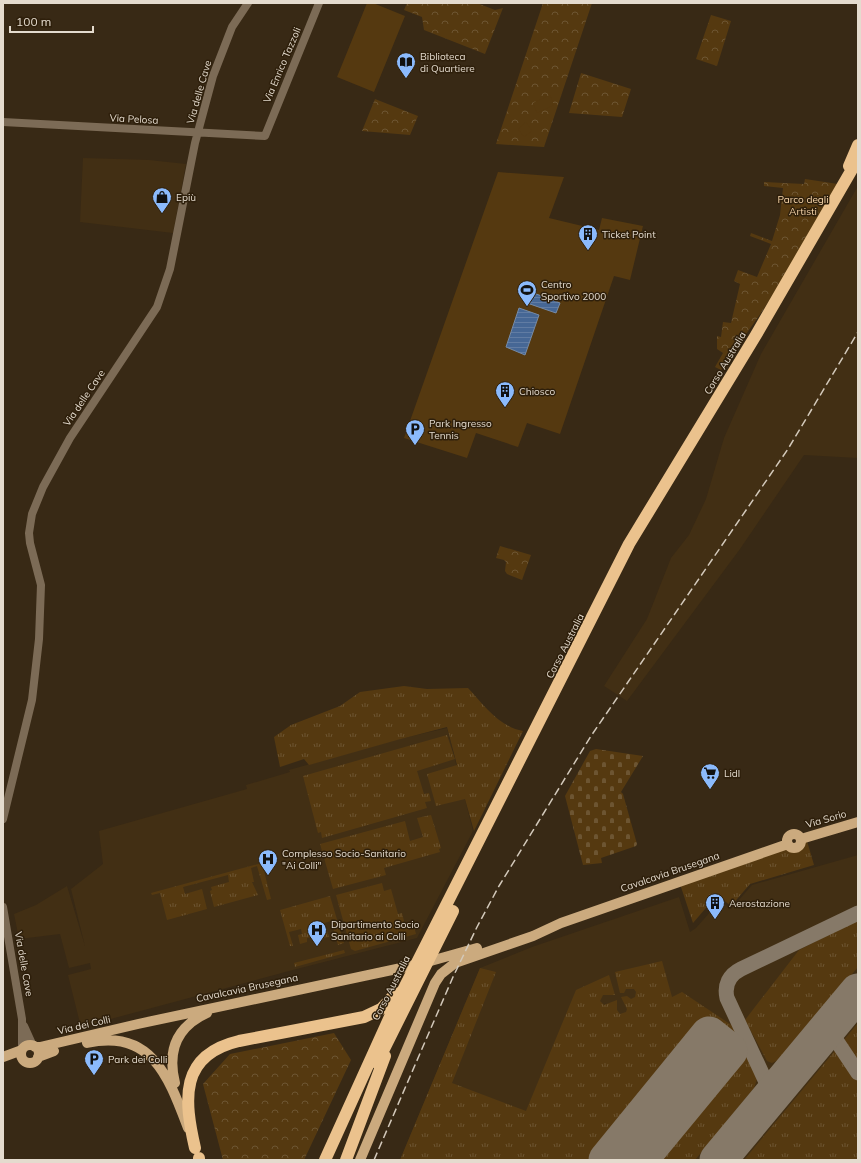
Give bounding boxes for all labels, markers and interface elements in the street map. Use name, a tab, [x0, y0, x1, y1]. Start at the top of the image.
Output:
scale bar	[10, 8, 93, 34]
text: 100 m	[16, 14, 51, 29]
street label: Via Enrico Tazzoli	[260, 25, 304, 105]
place label: Biblioteca di Quartiere	[420, 50, 475, 75]
library icon: Biblioteca di Quartiere	[395, 51, 417, 79]
street label: Via delle Cave	[184, 59, 214, 125]
street label: Via Pelosa	[109, 111, 159, 127]
shop icon: Epiù	[151, 186, 173, 214]
place label: Epiù	[176, 191, 196, 204]
park label: Parco degli Artisti	[777, 193, 829, 218]
building icon: Ticket Point	[577, 223, 599, 251]
place label: Ticket Point	[602, 228, 656, 241]
place label: Centro Sportivo 2000	[541, 278, 606, 303]
sports icon: Centro Sportivo 2000	[516, 279, 538, 307]
street label: Corso Australia	[701, 329, 749, 397]
street label: Via delle Cave	[60, 367, 108, 429]
building icon: Chiosco	[494, 380, 516, 408]
place label: Chiosco	[519, 385, 556, 398]
place label: Park Ingresso Tennis	[429, 417, 492, 442]
parking icon: Park Ingresso Tennis	[404, 418, 426, 446]
street label: Corso Australia	[543, 611, 587, 681]
supermarket icon: Lidl	[699, 762, 721, 790]
place label: Lidl	[724, 767, 740, 780]
street label: Via Sorio	[804, 807, 848, 831]
place label: Complesso Socio-Sanitario "Ai Colli"	[282, 847, 406, 872]
hospital icon: Complesso Socio-Sanitario "Ai Colli"	[257, 848, 279, 876]
street label: Cavalcavia Brusegana	[619, 849, 721, 895]
building icon: Aerostazione	[704, 892, 726, 920]
place label: Aerostazione	[729, 897, 790, 910]
place label: Dipartimento Socio Sanitario ai Colli	[331, 918, 420, 943]
hospital icon: Dipartimento Socio Sanitario ai Colli	[306, 919, 328, 947]
street label: Via delle Cave	[12, 931, 36, 997]
street label: Corso Australia	[369, 953, 413, 1023]
street label: Cavalcavia Brusegana	[195, 971, 299, 1005]
street label: Via dei Colli	[56, 1013, 112, 1037]
parking icon: Park dei Colli	[83, 1048, 105, 1076]
place label: Park dei Colli	[108, 1053, 167, 1066]

